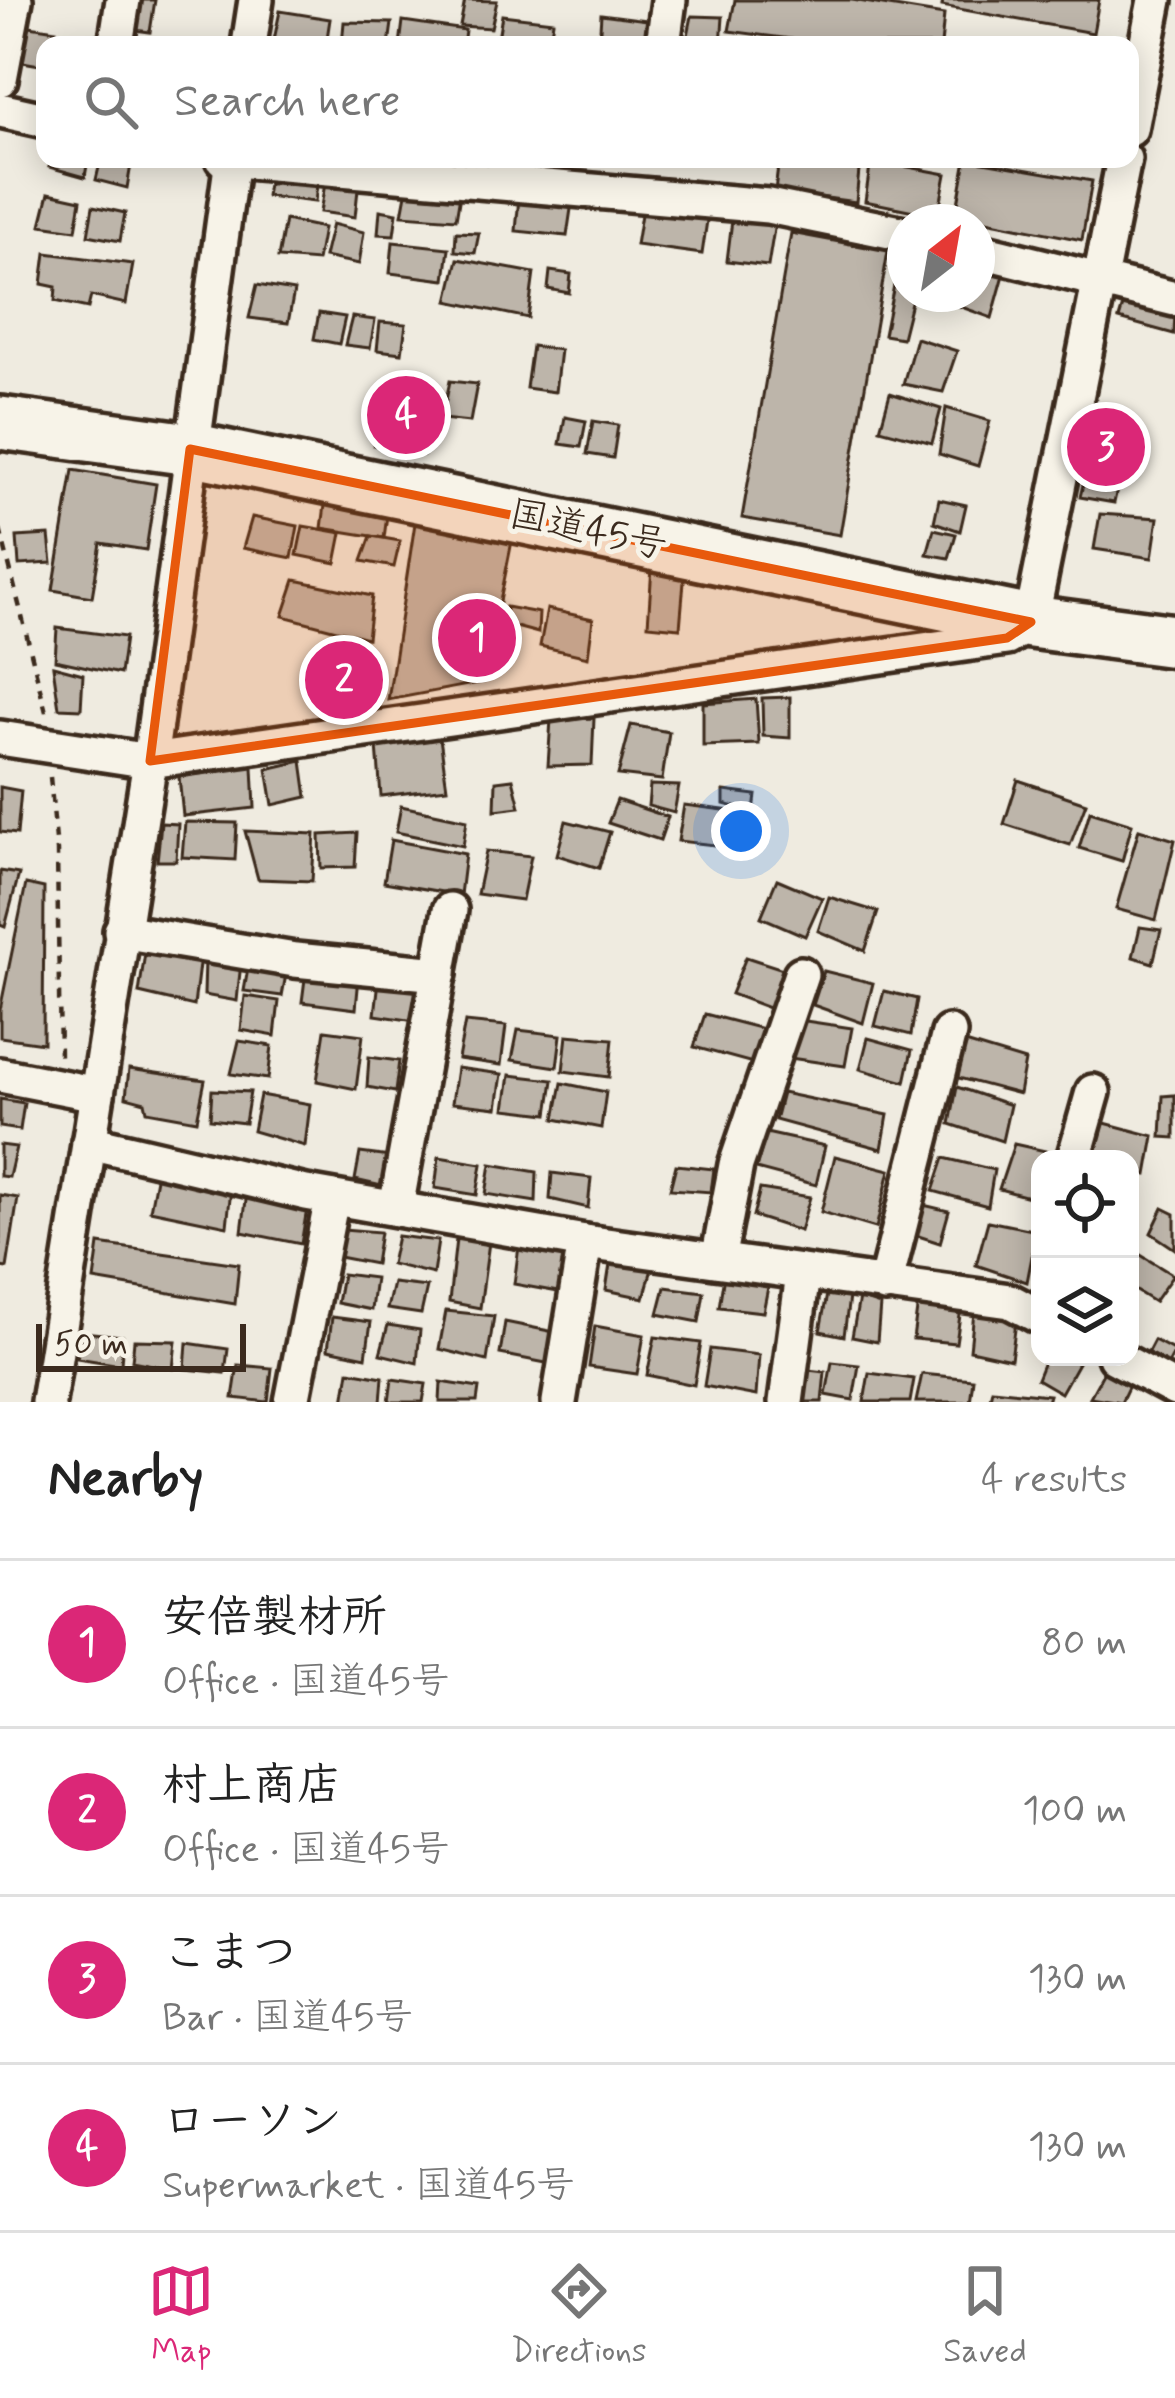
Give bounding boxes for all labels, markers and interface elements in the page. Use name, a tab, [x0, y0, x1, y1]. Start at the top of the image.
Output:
search box	[36, 36, 1139, 168]
icon: search	[78, 69, 144, 135]
text: Search here	[174, 73, 401, 132]
north arrow	[887, 204, 995, 312]
pin: 4	[367, 370, 445, 460]
pin: 3	[1067, 402, 1145, 492]
street label: 国道45号	[504, 489, 672, 573]
pin: 1	[438, 593, 516, 683]
pin: 2	[305, 635, 383, 725]
your location	[711, 801, 771, 861]
map controls	[1031, 1150, 1139, 1366]
button: locate	[1031, 1150, 1139, 1258]
button: layers	[1031, 1258, 1139, 1366]
scale bar	[36, 1318, 246, 1371]
text: 50 m	[54, 1323, 128, 1367]
text: Nearby	[48, 1447, 203, 1513]
text: 4 results	[981, 1455, 1127, 1506]
text: 安倍製材所	[162, 1589, 387, 1648]
text: 1	[78, 1618, 96, 1669]
text: 80 m	[1041, 1618, 1127, 1669]
text: Office · 国道45号	[162, 1657, 450, 1708]
text: 村上商店	[162, 1757, 342, 1816]
text: 2	[77, 1786, 97, 1837]
text: 100 m	[1022, 1786, 1127, 1837]
text: Office · 国道45号	[162, 1825, 450, 1876]
text: こまつ	[162, 1925, 297, 1984]
text: 3	[78, 1954, 96, 2005]
text: 130 m	[1028, 1954, 1127, 2005]
text: Bar · 国道45号	[162, 1993, 413, 2044]
text: ローソン	[162, 2093, 342, 2152]
text: 4	[76, 2122, 98, 2173]
text: 130 m	[1028, 2122, 1127, 2173]
text: Supermarket · 国道45号	[162, 2161, 575, 2212]
tab: Map	[148, 2258, 214, 2374]
tab: Directions	[511, 2258, 647, 2374]
tab: Saved	[943, 2258, 1027, 2374]

